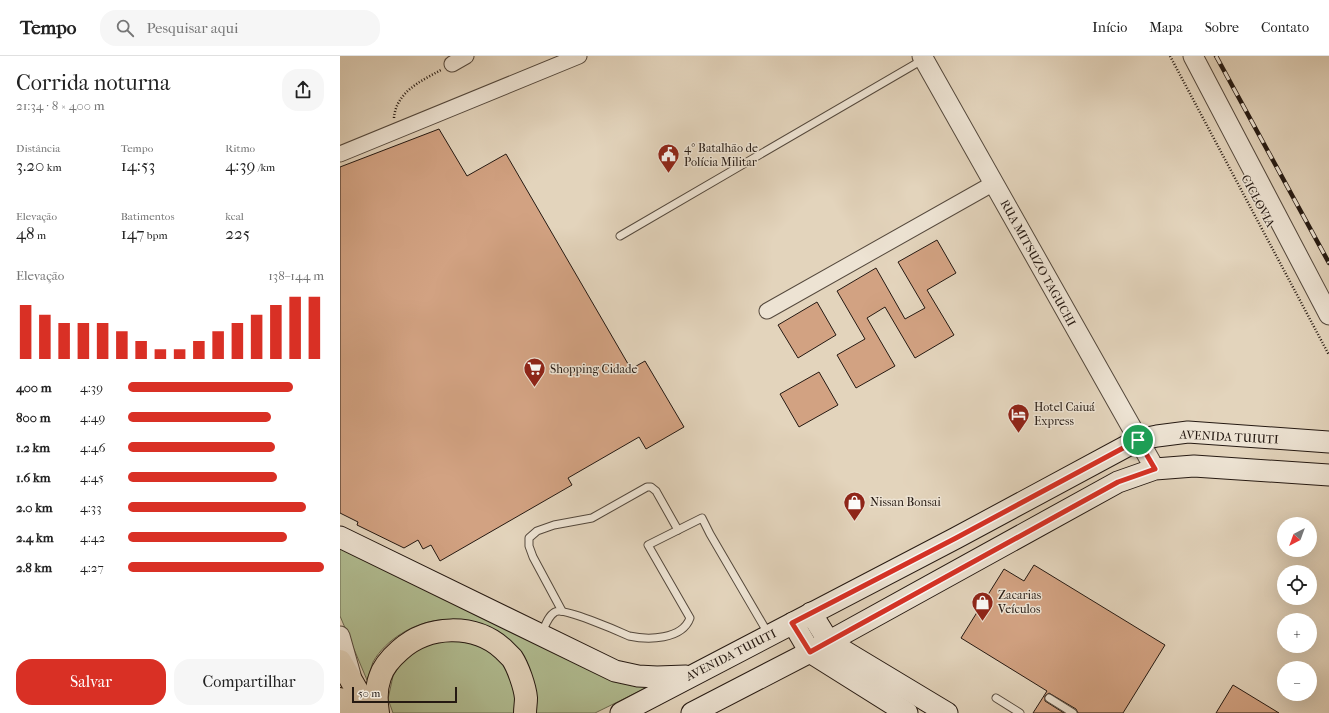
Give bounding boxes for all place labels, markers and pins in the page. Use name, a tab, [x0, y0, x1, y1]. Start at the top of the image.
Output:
place label: 4º Batalhão de Polícia Militar	[684, 141, 758, 169]
public building icon: 4º Batalhão de Polícia Militar	[655, 142, 681, 175]
supermarket icon: Shopping Cidade	[521, 356, 547, 389]
place label: Shopping Cidade	[550, 362, 638, 376]
place label: Hotel Caiuá Express	[1034, 400, 1095, 428]
hotel icon: Hotel Caiuá Express	[1005, 401, 1031, 434]
pin	[1121, 423, 1155, 457]
shop icon: Nissan Bonsai	[842, 489, 868, 522]
place label: Nissan Bonsai	[870, 495, 941, 509]
place label: Zacarias Veículos	[997, 588, 1042, 616]
shop icon: Zacarias Veículos	[970, 589, 996, 622]

